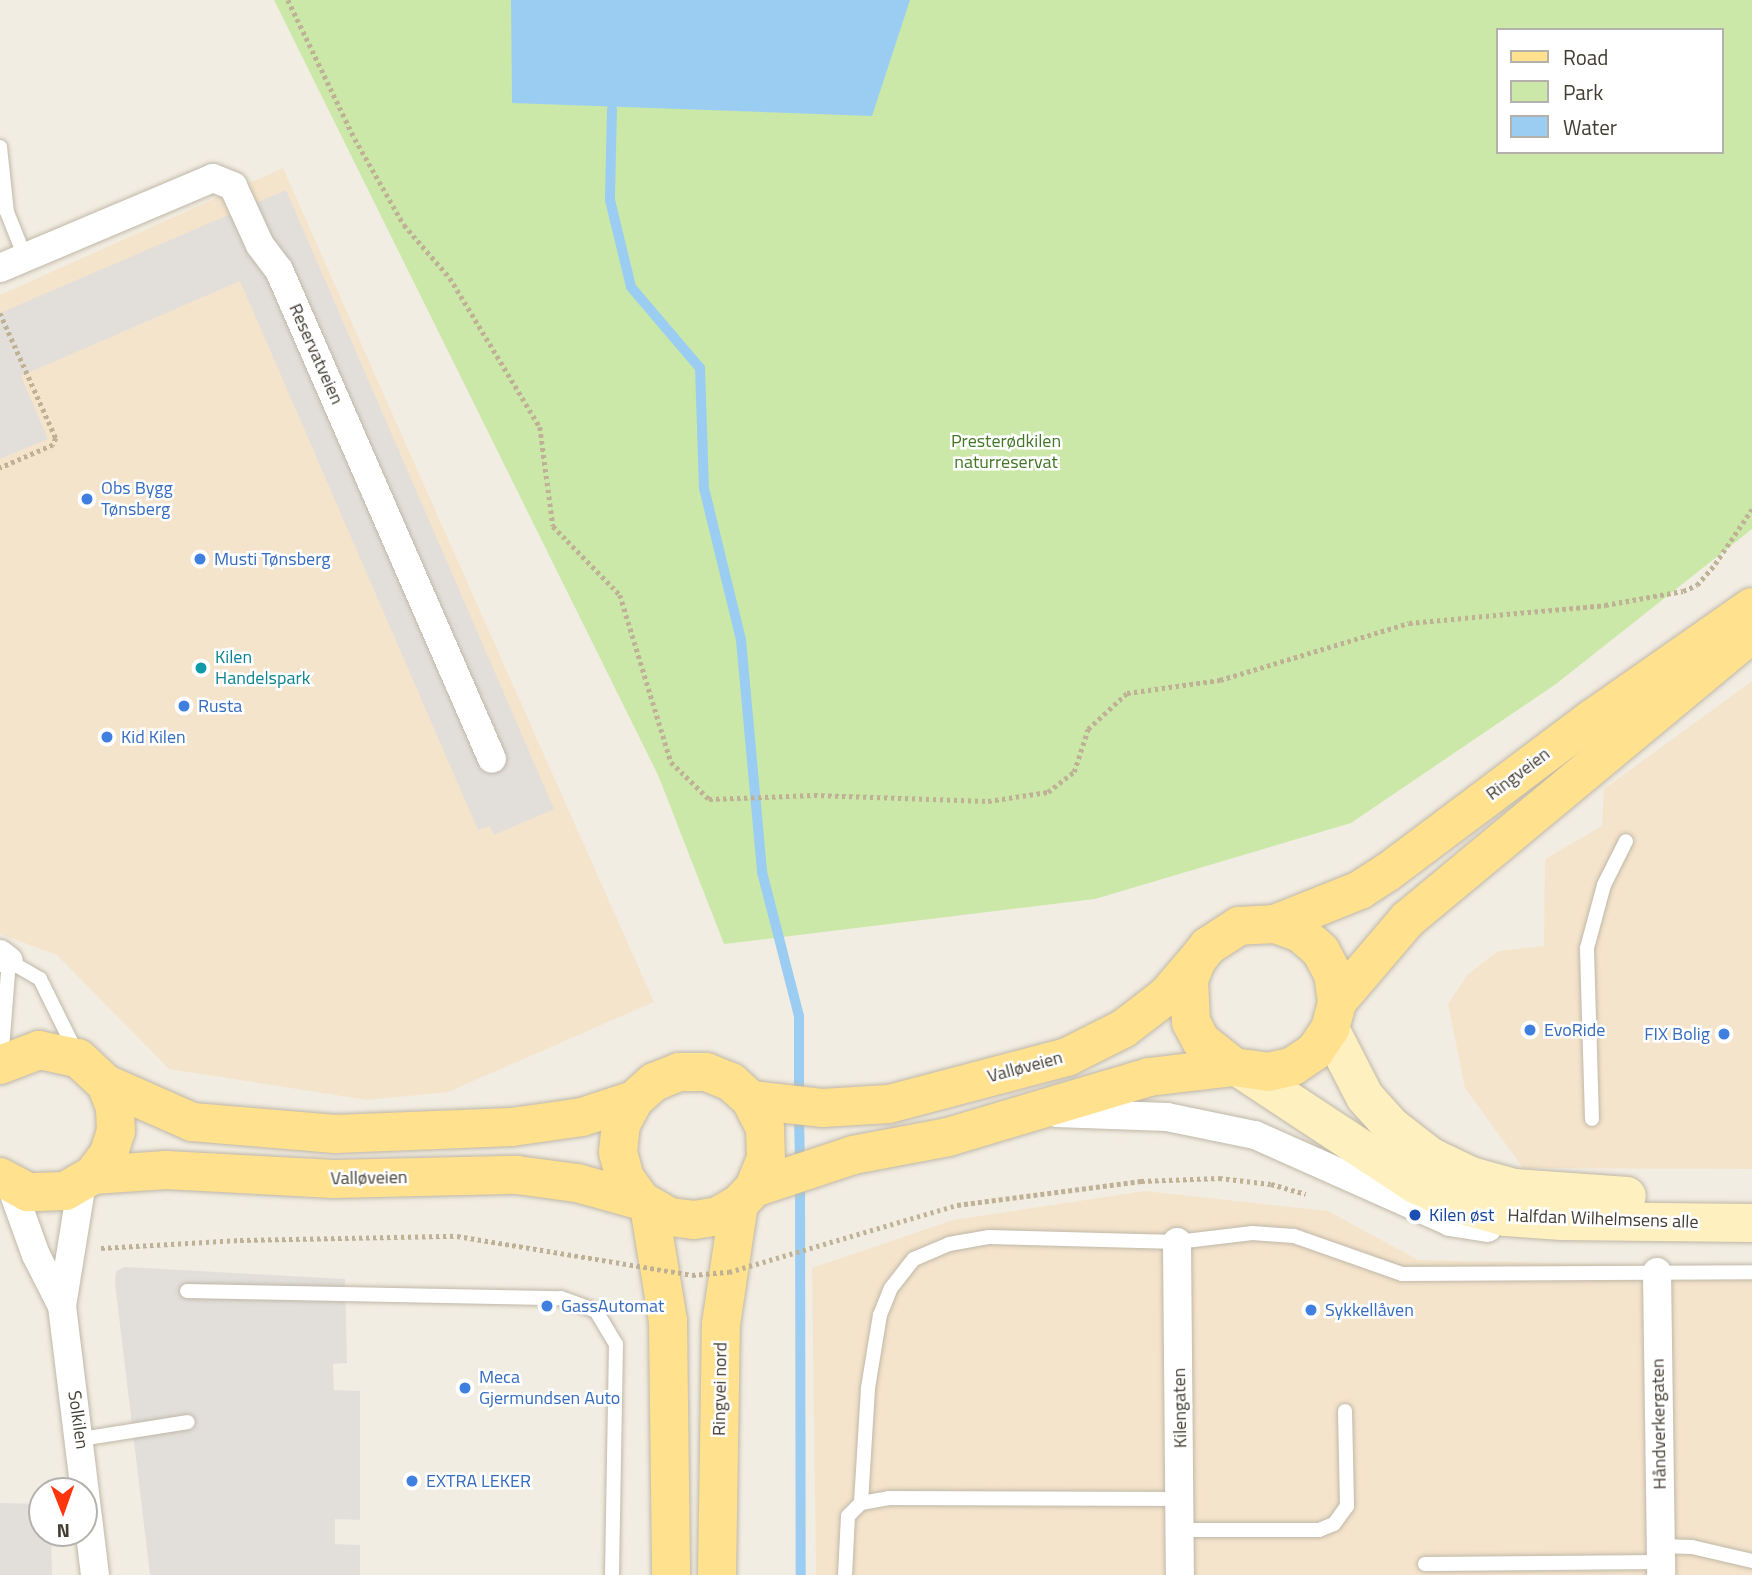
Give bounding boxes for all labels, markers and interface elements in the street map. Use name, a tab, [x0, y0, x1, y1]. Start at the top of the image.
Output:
legend	[1496, 28, 1724, 154]
text: Road	[1563, 41, 1608, 73]
text: Park	[1563, 76, 1603, 108]
text: Water	[1563, 111, 1617, 143]
street label: Reservatveien	[284, 300, 348, 408]
park label: Presterødkilen naturreservat	[951, 431, 1061, 474]
place label: Obs Bygg Tønsberg	[101, 478, 173, 520]
marker: Obs Bygg Tønsberg	[79, 491, 95, 507]
place label: Musti Tønsberg	[214, 548, 331, 570]
marker: Musti Tønsberg	[192, 551, 208, 567]
place label: Kilen Handelspark	[215, 647, 310, 690]
marker: Kilen Handelspark	[193, 660, 209, 676]
place label: Rusta	[198, 695, 242, 717]
marker: Rusta	[176, 698, 192, 714]
place label: Kid Kilen	[121, 726, 186, 748]
marker: Kid Kilen	[99, 729, 115, 745]
street label: Ringveien	[1482, 743, 1554, 805]
place label: EvoRide	[1544, 1019, 1605, 1041]
marker: EvoRide	[1522, 1022, 1538, 1038]
place label: FIX Bolig	[1644, 1023, 1710, 1045]
marker: FIX Bolig	[1716, 1026, 1732, 1042]
street label: Valløveien	[985, 1047, 1065, 1087]
street label: Valløveien	[330, 1167, 408, 1189]
place label: Kilen øst	[1429, 1204, 1494, 1226]
street label: Halfdan Wilhelmsens alle	[1507, 1205, 1699, 1233]
marker: Kilen øst	[1407, 1207, 1423, 1223]
place label: GassAutomat	[561, 1295, 664, 1317]
marker: GassAutomat	[539, 1298, 555, 1314]
place label: Sykkellåven	[1325, 1299, 1414, 1321]
marker: Sykkellåven	[1303, 1302, 1319, 1318]
street label: Ringvei nord	[708, 1342, 732, 1436]
street label: Håndverkergaten	[1647, 1358, 1671, 1490]
place label: Meca Gjermundsen Auto	[479, 1367, 620, 1410]
street label: Kilengaten	[1168, 1368, 1192, 1448]
marker: Meca Gjermundsen Auto	[457, 1380, 473, 1396]
street label: Solkilen	[63, 1389, 93, 1451]
place label: EXTRA LEKER	[426, 1470, 531, 1492]
marker: EXTRA LEKER	[404, 1473, 420, 1489]
north arrow	[28, 1477, 98, 1547]
text: N	[57, 1517, 70, 1546]

